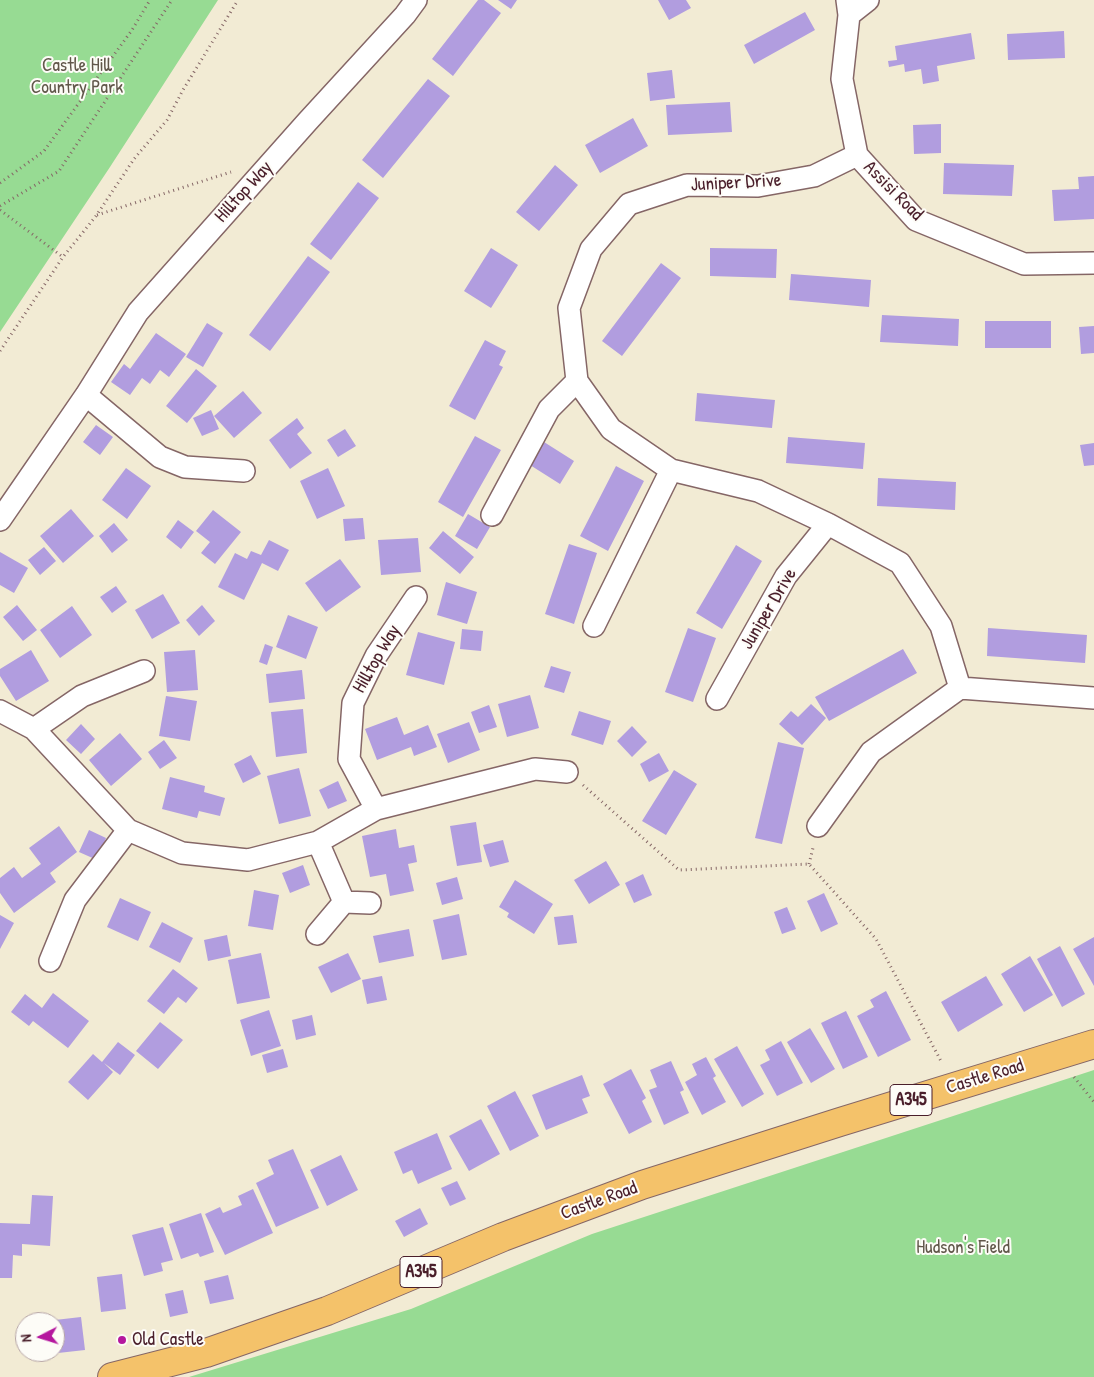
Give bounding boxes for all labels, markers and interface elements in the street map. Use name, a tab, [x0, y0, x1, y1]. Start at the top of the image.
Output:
park label: Castle Hill Country Park	[31, 55, 123, 99]
street label: Hilltop Way	[210, 156, 278, 228]
street label: Assisi Road	[858, 156, 928, 226]
street label: Juniper Drive	[690, 169, 782, 197]
street label: Juniper Drive	[736, 564, 802, 654]
street label: Hilltop Way	[348, 621, 406, 697]
street label: Castle Road	[943, 1054, 1027, 1100]
road number: A345	[890, 1084, 932, 1116]
street label: Castle Road	[558, 1177, 640, 1225]
park label: Hudson's Field	[916, 1237, 1010, 1259]
road number: A345	[400, 1256, 442, 1288]
north arrow	[15, 1312, 65, 1362]
place label: Old Castle	[132, 1329, 204, 1351]
text: N	[16, 1334, 35, 1343]
marker: Old Castle	[116, 1334, 128, 1346]

